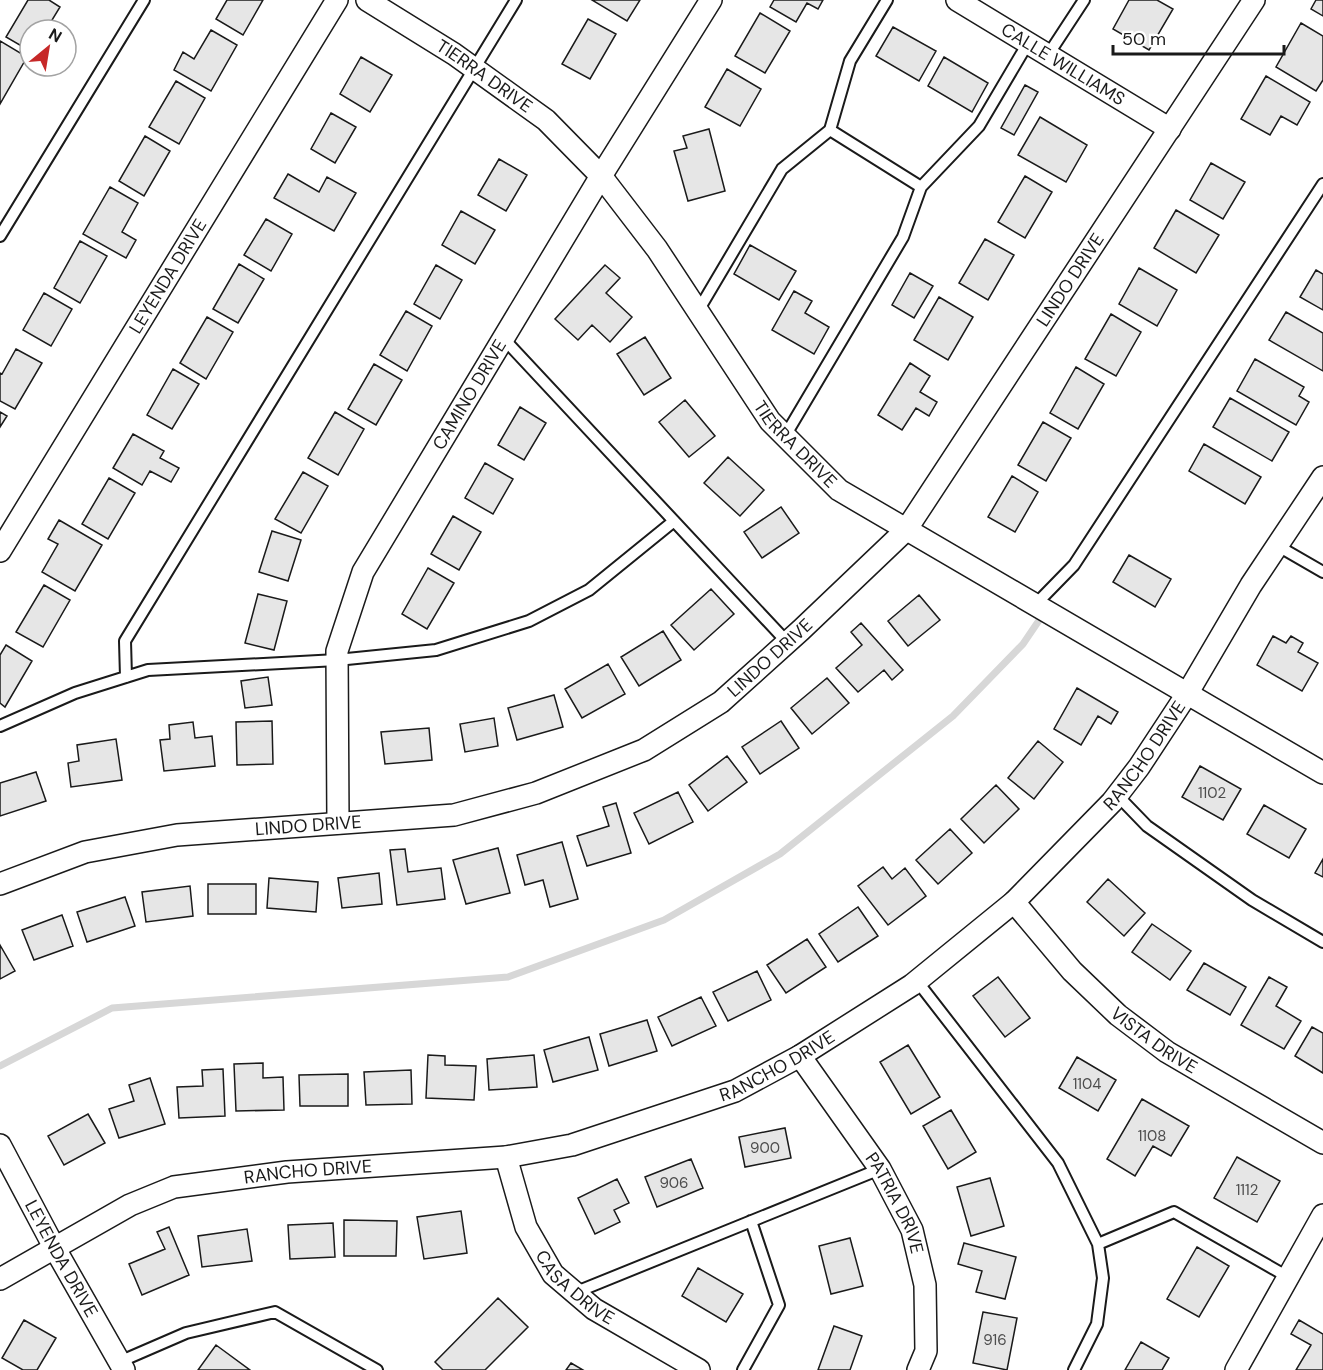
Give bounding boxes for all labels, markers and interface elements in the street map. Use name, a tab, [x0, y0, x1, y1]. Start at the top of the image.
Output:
street label: CALLE WILLIAMS	[997, 17, 1130, 111]
north arrow	[18, 18, 78, 78]
scale bar	[1113, 18, 1284, 56]
text: N	[45, 23, 66, 47]
text: 50 m	[1122, 27, 1166, 51]
street label: TIERRA DRIVE	[432, 34, 537, 118]
street label: LEYENDA DRIVE	[124, 214, 212, 338]
street label: LINDO DRIVE	[1031, 229, 1110, 331]
street label: CAMINO DRIVE	[427, 335, 512, 454]
street label: TIERRA DRIVE	[748, 396, 842, 493]
street label: LINDO DRIVE	[722, 613, 818, 702]
street label: RANCHO DRIVE	[1098, 696, 1191, 816]
house number: 1102	[1198, 783, 1226, 803]
street label: LINDO DRIVE	[254, 810, 362, 841]
street label: VISTA DRIVE	[1105, 1002, 1202, 1079]
street label: RANCHO DRIVE	[716, 1025, 839, 1107]
house number: 1104	[1073, 1074, 1101, 1094]
house number: 1108	[1138, 1126, 1166, 1146]
house number: 900	[750, 1138, 780, 1158]
street label: PATRIA DRIVE	[860, 1148, 929, 1256]
street label: RANCHO DRIVE	[242, 1154, 373, 1190]
house number: 906	[659, 1173, 689, 1193]
house number: 1112	[1236, 1180, 1258, 1200]
street label: LEYENDA DRIVE	[19, 1196, 103, 1321]
street label: CASA DRIVE	[530, 1246, 619, 1330]
house number: 916	[983, 1330, 1007, 1350]

